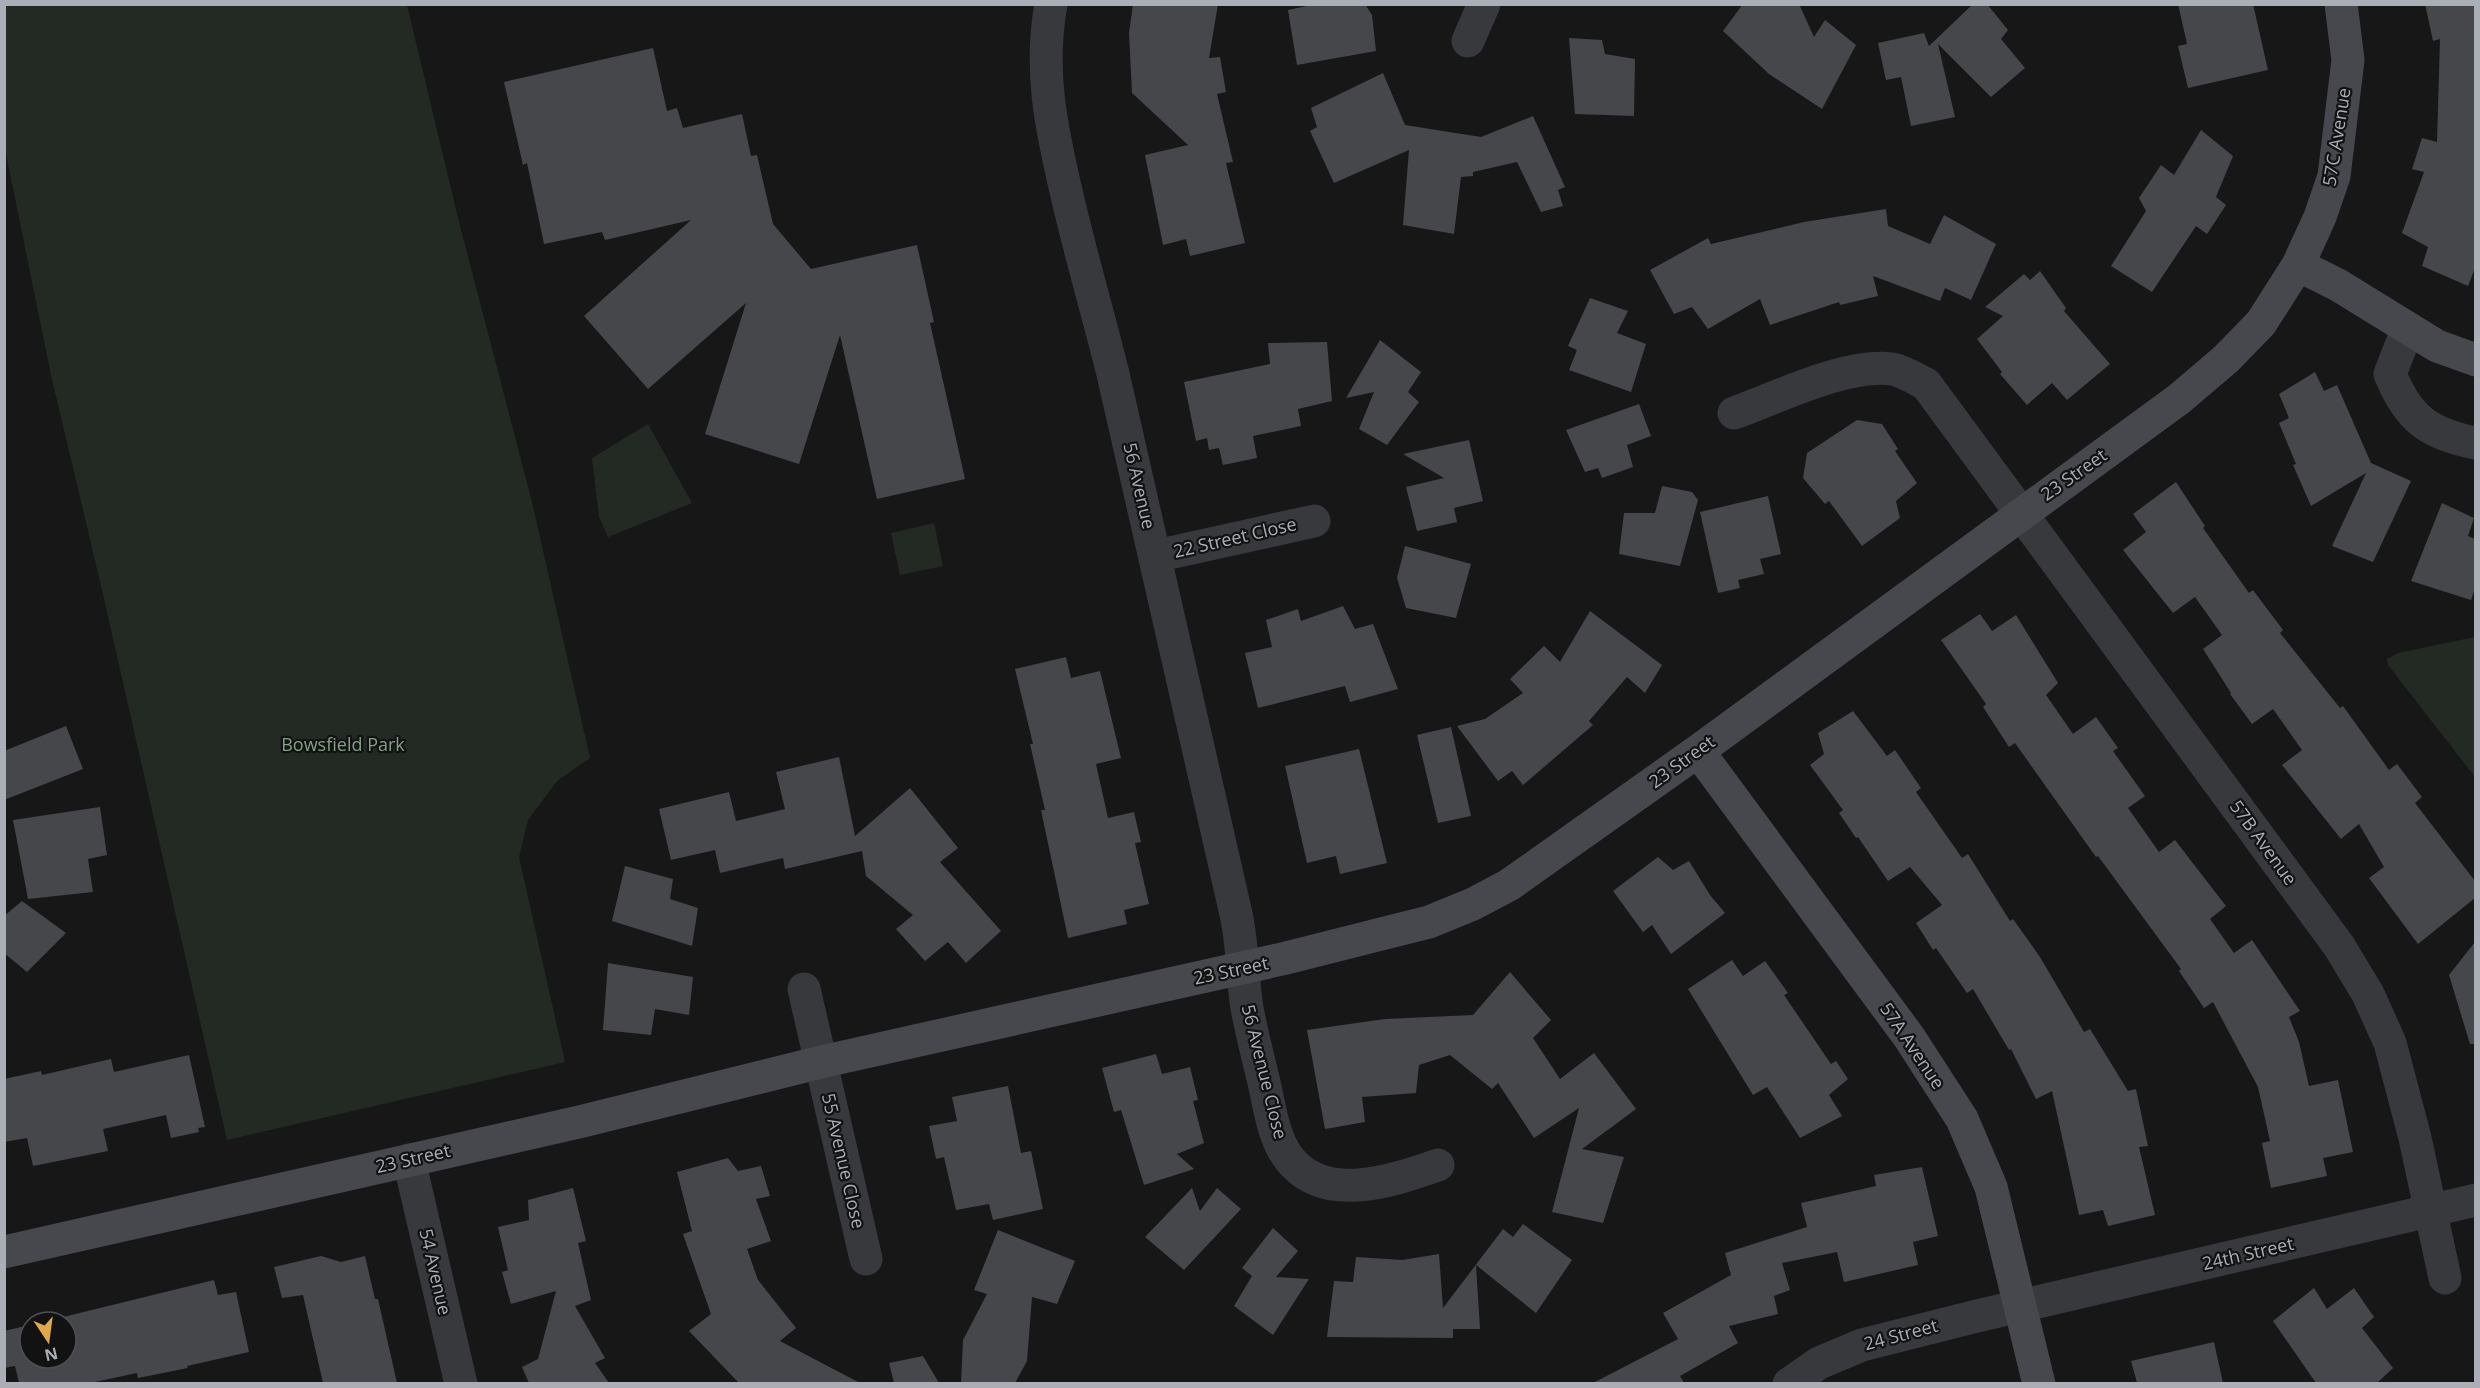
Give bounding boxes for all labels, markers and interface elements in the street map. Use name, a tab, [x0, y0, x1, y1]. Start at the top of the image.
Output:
street label: 57C Avenue	[2316, 86, 2356, 188]
street label: 56 Avenue	[1118, 440, 1162, 531]
street label: 23 Street	[2036, 443, 2111, 506]
street label: 22 Street Close	[1171, 511, 1299, 563]
street label: 23 Street	[1644, 729, 1719, 793]
park label: Bowsfield Park	[281, 732, 405, 756]
street label: 57B Avenue	[2225, 795, 2303, 890]
street label: 23 Street	[1191, 950, 1270, 990]
street label: 57A Avenue	[1875, 998, 1951, 1093]
street label: 56 Avenue Close	[1237, 1002, 1293, 1142]
street label: 55 Avenue Close	[817, 1091, 871, 1231]
street label: 23 Street	[373, 1138, 452, 1178]
street label: 54 Avenue	[414, 1226, 458, 1317]
street label: 24th Street	[2200, 1231, 2296, 1275]
north arrow	[18, 1310, 78, 1370]
street label: 24 Street	[1861, 1313, 1940, 1355]
text: N	[43, 1342, 60, 1367]

